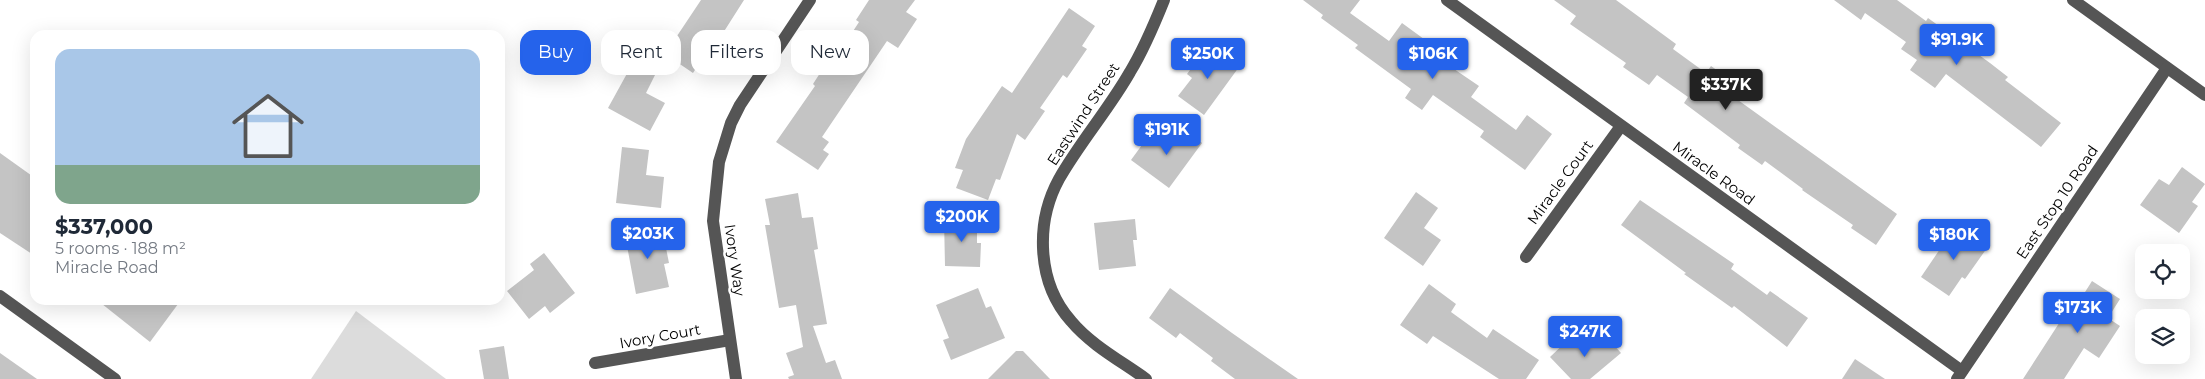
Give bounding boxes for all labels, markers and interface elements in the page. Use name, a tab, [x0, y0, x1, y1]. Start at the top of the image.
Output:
pin: $91.9K	[1916, 23, 1998, 66]
chip: Buy	[520, 30, 591, 75]
chip: Rent	[601, 30, 681, 75]
chip: Filters	[691, 30, 781, 75]
chip: New	[791, 30, 869, 75]
text: $91.9K	[1931, 30, 1983, 49]
pin: $250K	[1173, 38, 1243, 80]
pin: $106K	[1398, 38, 1468, 80]
text: $250K	[1182, 44, 1234, 63]
text: $106K	[1408, 44, 1458, 63]
street label: Eastwind Street	[1043, 59, 1123, 169]
pin: $337K	[1691, 68, 1761, 111]
text: $337K	[1701, 75, 1751, 94]
icon: home	[223, 81, 313, 171]
pin: $191K	[1132, 114, 1202, 156]
text: $191K	[1145, 120, 1189, 139]
street label: Miracle Court	[1523, 136, 1597, 228]
street label: Miracle Road	[1669, 137, 1759, 209]
street label: East Stop 10 Road	[2012, 141, 2102, 263]
pin: $200K	[927, 200, 997, 243]
text: $200K	[935, 207, 989, 226]
text: $337,000	[55, 214, 153, 239]
pin: $203K	[613, 218, 683, 260]
pin: $180K	[1919, 218, 1989, 261]
street label: Ivory Way	[721, 223, 750, 298]
text: $203K	[622, 224, 674, 243]
text: $180K	[1929, 225, 1979, 244]
text: 5 rooms · 188 m²	[55, 239, 186, 258]
map controls	[2135, 244, 2190, 364]
button: locate	[2135, 244, 2190, 299]
text: Miracle Road	[55, 258, 159, 277]
pin: $173K	[2043, 292, 2113, 334]
text: $173K	[2054, 298, 2102, 317]
button: layers	[2135, 309, 2190, 364]
pin: $247K	[1550, 316, 1620, 358]
street label: Ivory Court	[618, 320, 702, 352]
text: $247K	[1559, 322, 1611, 341]

